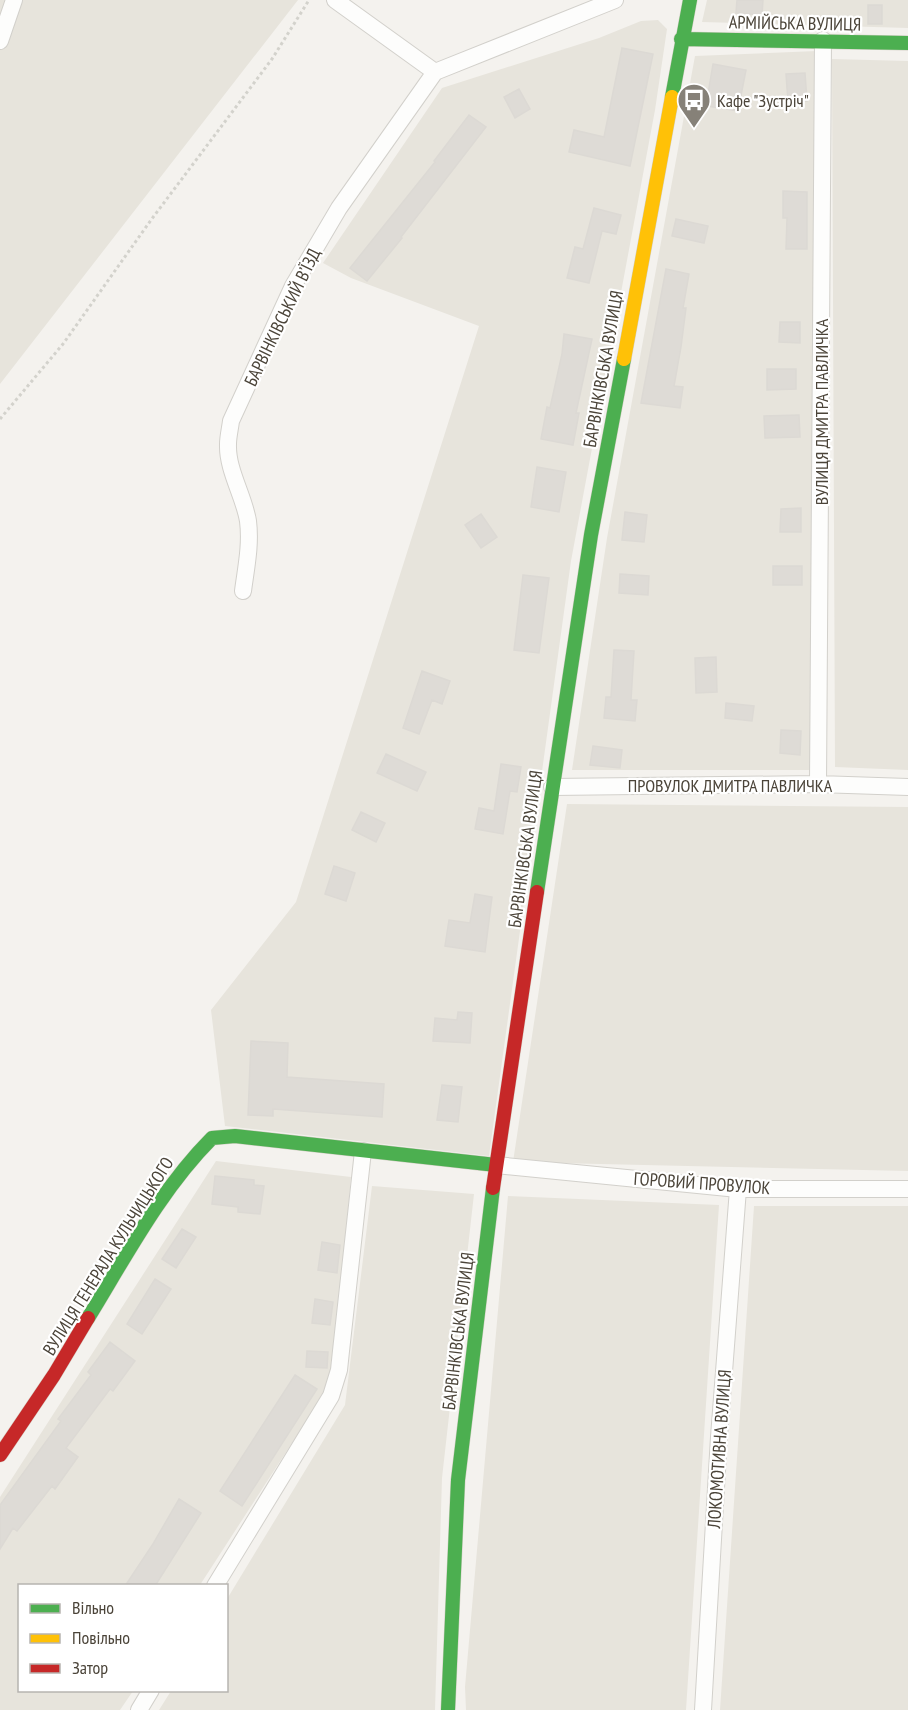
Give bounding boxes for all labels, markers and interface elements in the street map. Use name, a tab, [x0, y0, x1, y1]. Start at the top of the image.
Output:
street label: АРМІЙСЬКА ВУЛИЦЯ	[729, 10, 861, 36]
bus stop icon: Кафе "Зустріч"	[676, 82, 712, 129]
place label: Кафе "Зустріч"	[717, 89, 809, 112]
street label: БАРВІНКІВСЬКИЙ В’ЇЗД	[239, 244, 325, 390]
street label: БАРВІНКІВСЬКА ВУЛИЦЯ	[578, 289, 628, 449]
street label: ВУЛИЦЯ ДМИТРА ПАВЛИЧКА	[810, 318, 833, 505]
street label: БАРВІНКІВСЬКА ВУЛИЦЯ	[503, 769, 547, 929]
street label: ПРОВУЛОК ДМИТРА ПАВЛИЧКА	[628, 774, 833, 797]
street label: ВУЛИЦЯ ГЕНЕРАЛА КУЛЬЧИЦЬКОГО	[37, 1153, 179, 1359]
street label: ГОРОВИЙ ПРОВУЛОК	[633, 1167, 771, 1199]
street label: БАРВІНКІВСЬКА ВУЛИЦЯ	[437, 1251, 479, 1411]
street label: ЛОКОМОТИВНА ВУЛИЦЯ	[702, 1369, 736, 1530]
legend	[18, 1584, 228, 1692]
text: Вільно	[72, 1596, 114, 1619]
text: Повільно	[72, 1626, 130, 1649]
text: Затор	[72, 1656, 108, 1679]

